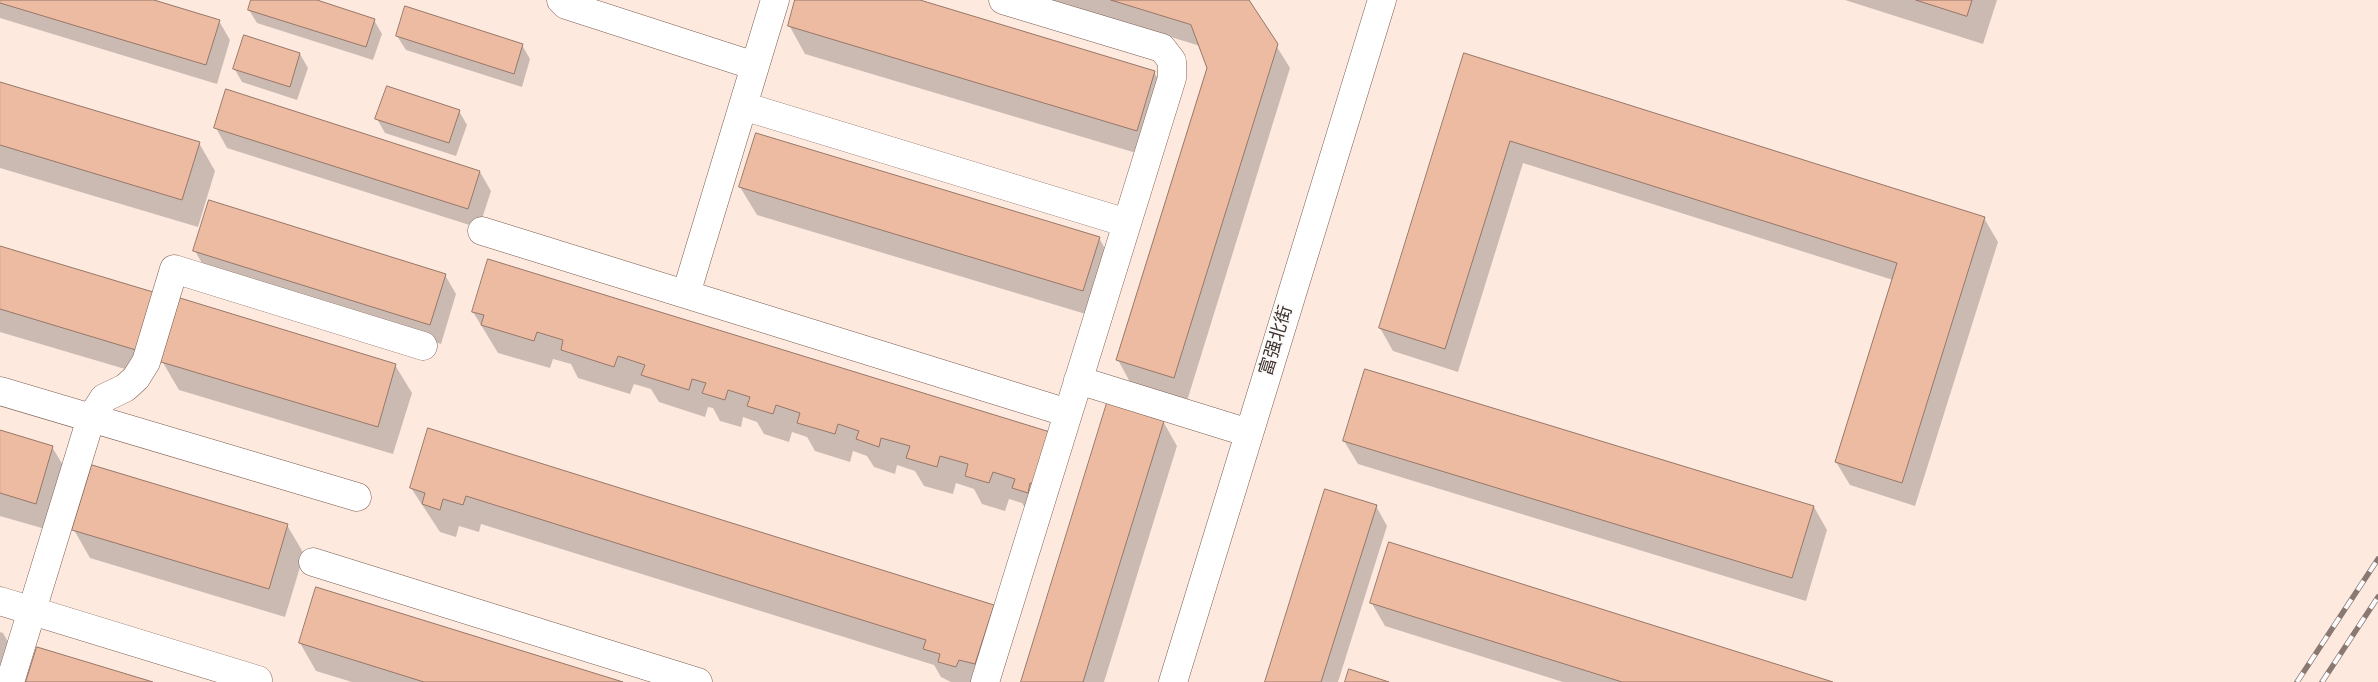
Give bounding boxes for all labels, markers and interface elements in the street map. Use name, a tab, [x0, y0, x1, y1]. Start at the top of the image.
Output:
street label: 富强北街	[1256, 303, 1298, 379]

